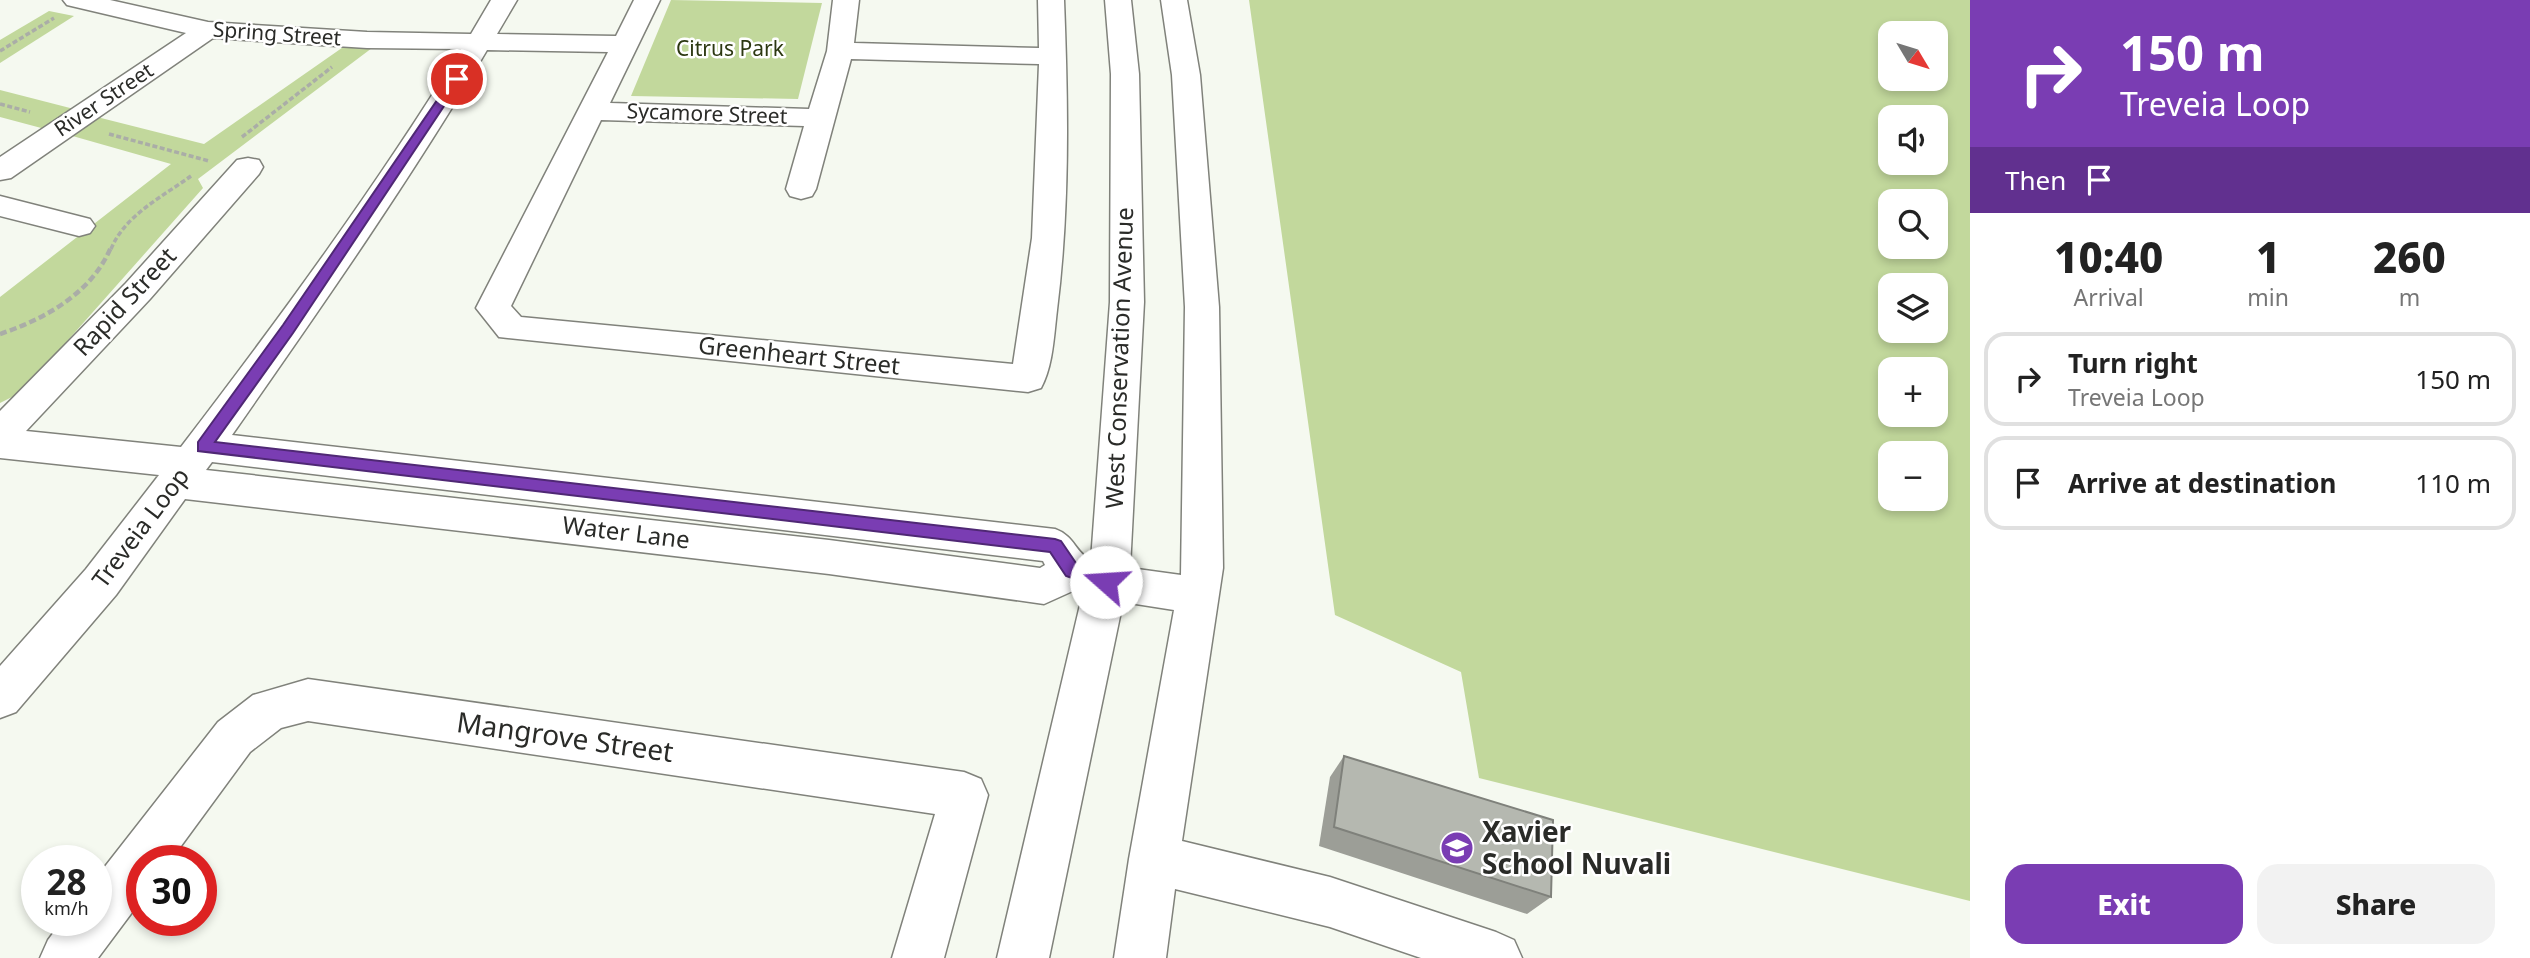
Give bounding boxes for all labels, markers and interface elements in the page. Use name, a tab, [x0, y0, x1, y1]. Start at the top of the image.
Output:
street label: Spring Street	[212, 15, 343, 51]
text: 150 m	[2120, 19, 2265, 85]
north arrow	[1878, 21, 1948, 91]
map controls	[1878, 21, 1948, 511]
icon: right	[2005, 28, 2096, 119]
park label: Citrus Park	[676, 34, 785, 62]
pin	[427, 49, 487, 109]
street label: River Street	[48, 56, 159, 143]
icon: arrive	[438, 60, 476, 98]
text: Treveia Loop	[2120, 82, 2310, 125]
street label: Sycamore Street	[626, 96, 788, 130]
button: sound	[1878, 105, 1948, 175]
icon: arrive	[2080, 161, 2118, 199]
text: Then	[2005, 162, 2066, 198]
button: search	[1878, 189, 1948, 259]
street label: West Conservation Avenue	[1097, 207, 1140, 509]
text: 10:40	[2054, 228, 2163, 285]
text: 1	[2256, 228, 2280, 285]
text: 260	[2373, 228, 2446, 285]
street label: Rapid Street	[65, 239, 183, 362]
button: layers	[1878, 273, 1948, 343]
text: Arrival	[2074, 281, 2144, 313]
text: min	[2247, 281, 2289, 313]
text: m	[2399, 281, 2420, 313]
street label: Greenheart Street	[697, 328, 902, 382]
text: Turn right	[2068, 345, 2198, 381]
button: +	[1878, 357, 1948, 427]
icon: right	[2009, 360, 2047, 398]
text: 150 m	[2415, 361, 2491, 397]
text: Treveia Loop	[2068, 381, 2205, 413]
button: −	[1878, 441, 1948, 511]
street label: Treveia Loop	[84, 460, 196, 594]
icon: arrive	[2009, 464, 2047, 502]
text: Arrive at destination	[2068, 465, 2337, 501]
text: 110 m	[2415, 465, 2491, 501]
street label: Water Lane	[561, 507, 692, 556]
position arrow	[1069, 545, 1143, 619]
street label: Mangrove Street	[454, 702, 676, 770]
place label: Xavier School Nuvali	[1482, 812, 1671, 882]
school or university icon: Xavier School Nuvali	[1438, 829, 1476, 867]
speed limit sign: 30	[126, 845, 217, 936]
text: 28	[46, 858, 87, 905]
button: Exit	[2005, 864, 2243, 944]
button: Share	[2257, 864, 2495, 944]
text: km/h	[44, 896, 89, 920]

